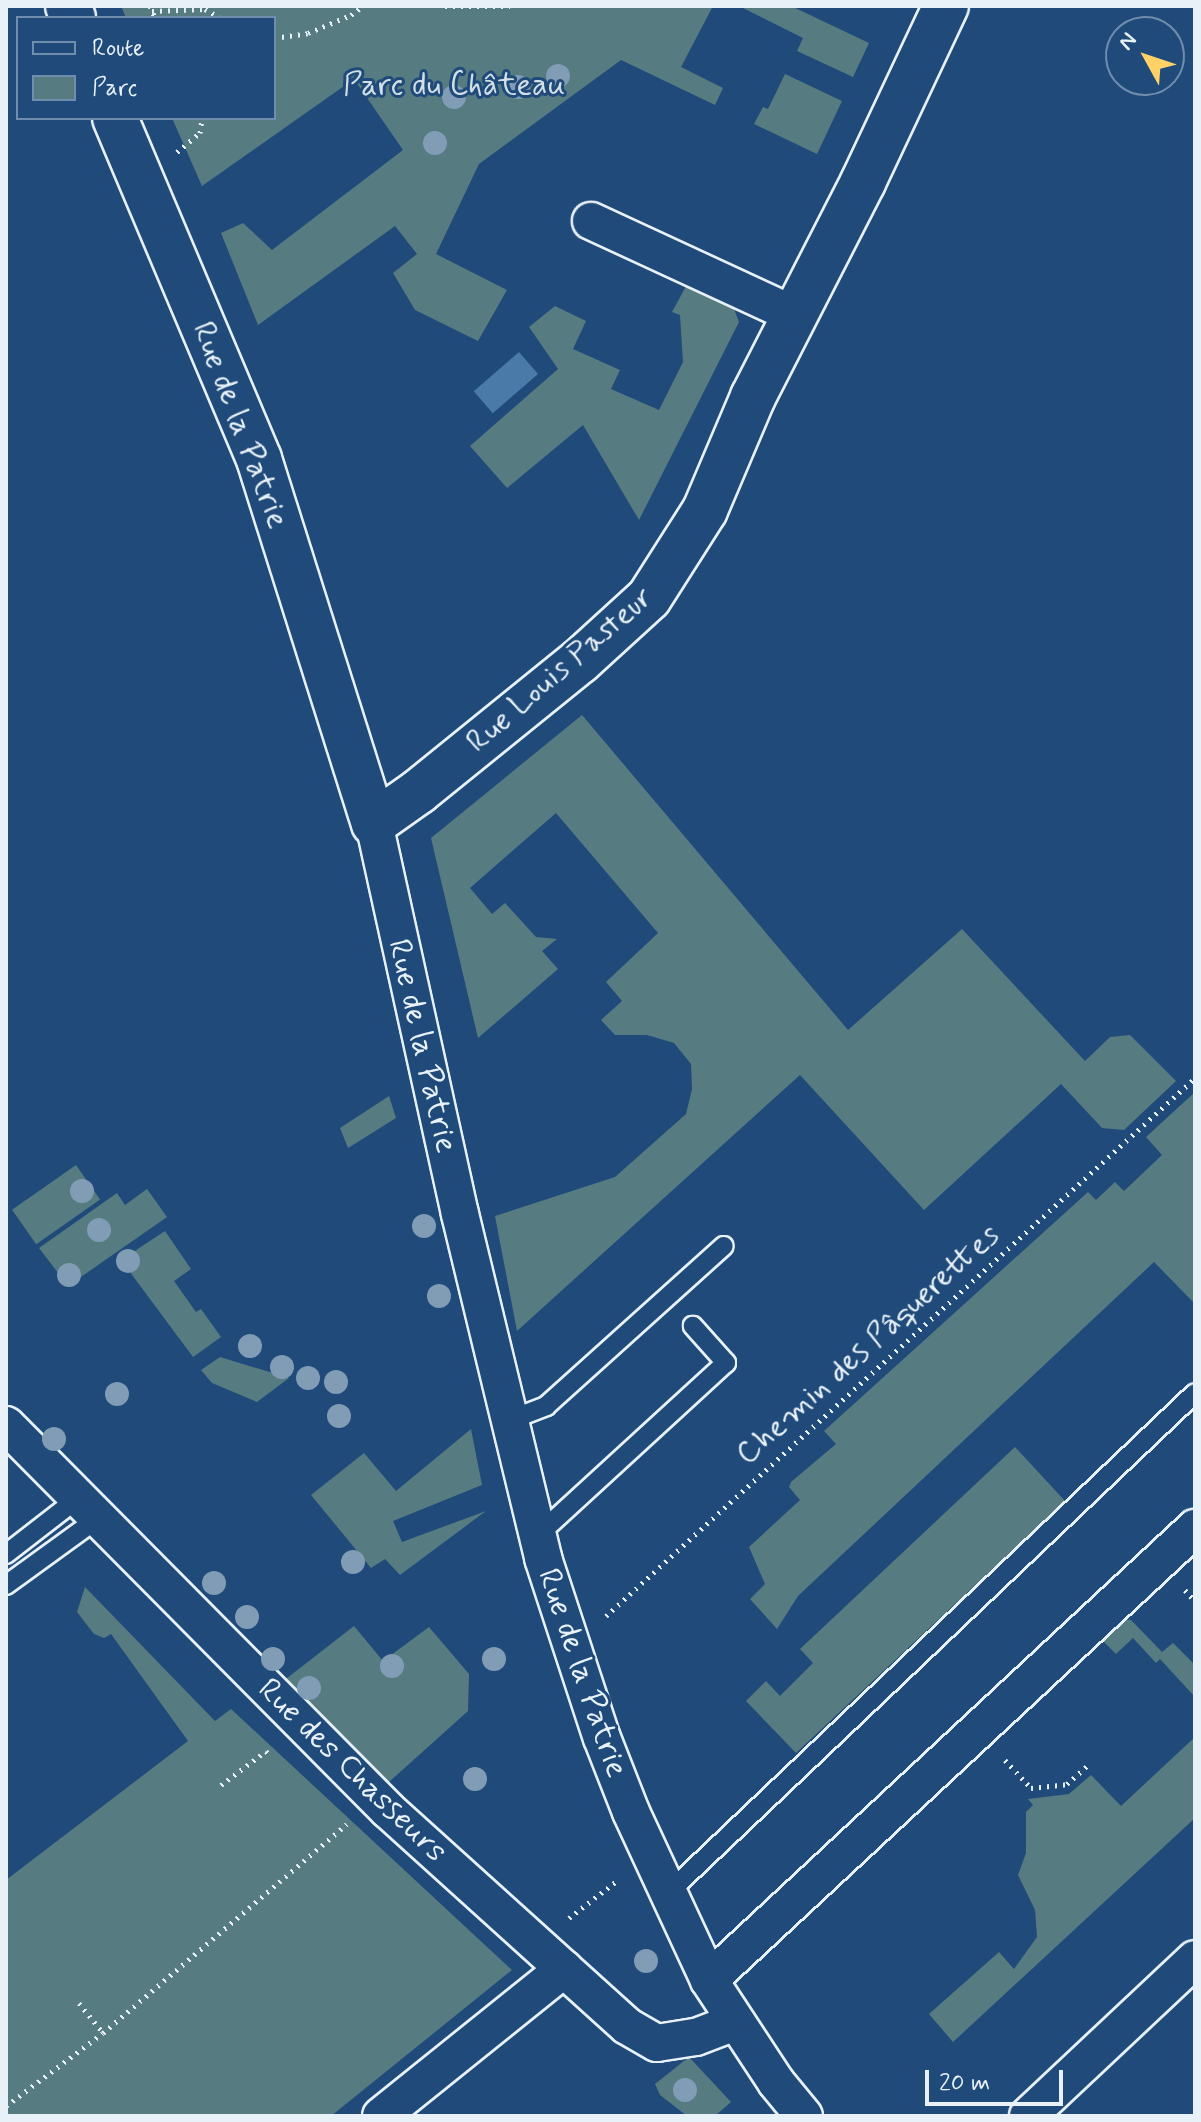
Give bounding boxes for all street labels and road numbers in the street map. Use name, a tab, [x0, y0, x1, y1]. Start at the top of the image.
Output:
street label: Rue de la Patrie	[184, 320, 296, 530]
street label: Rue Louis Pasteur	[461, 580, 659, 760]
street label: Rue de la Patrie	[380, 939, 464, 1153]
street label: Chemin des Pâquerettes	[728, 1216, 1008, 1474]
street label: Rue de la Patrie	[530, 1567, 634, 1779]
street label: Rue des Chasseurs	[248, 1670, 456, 1872]

